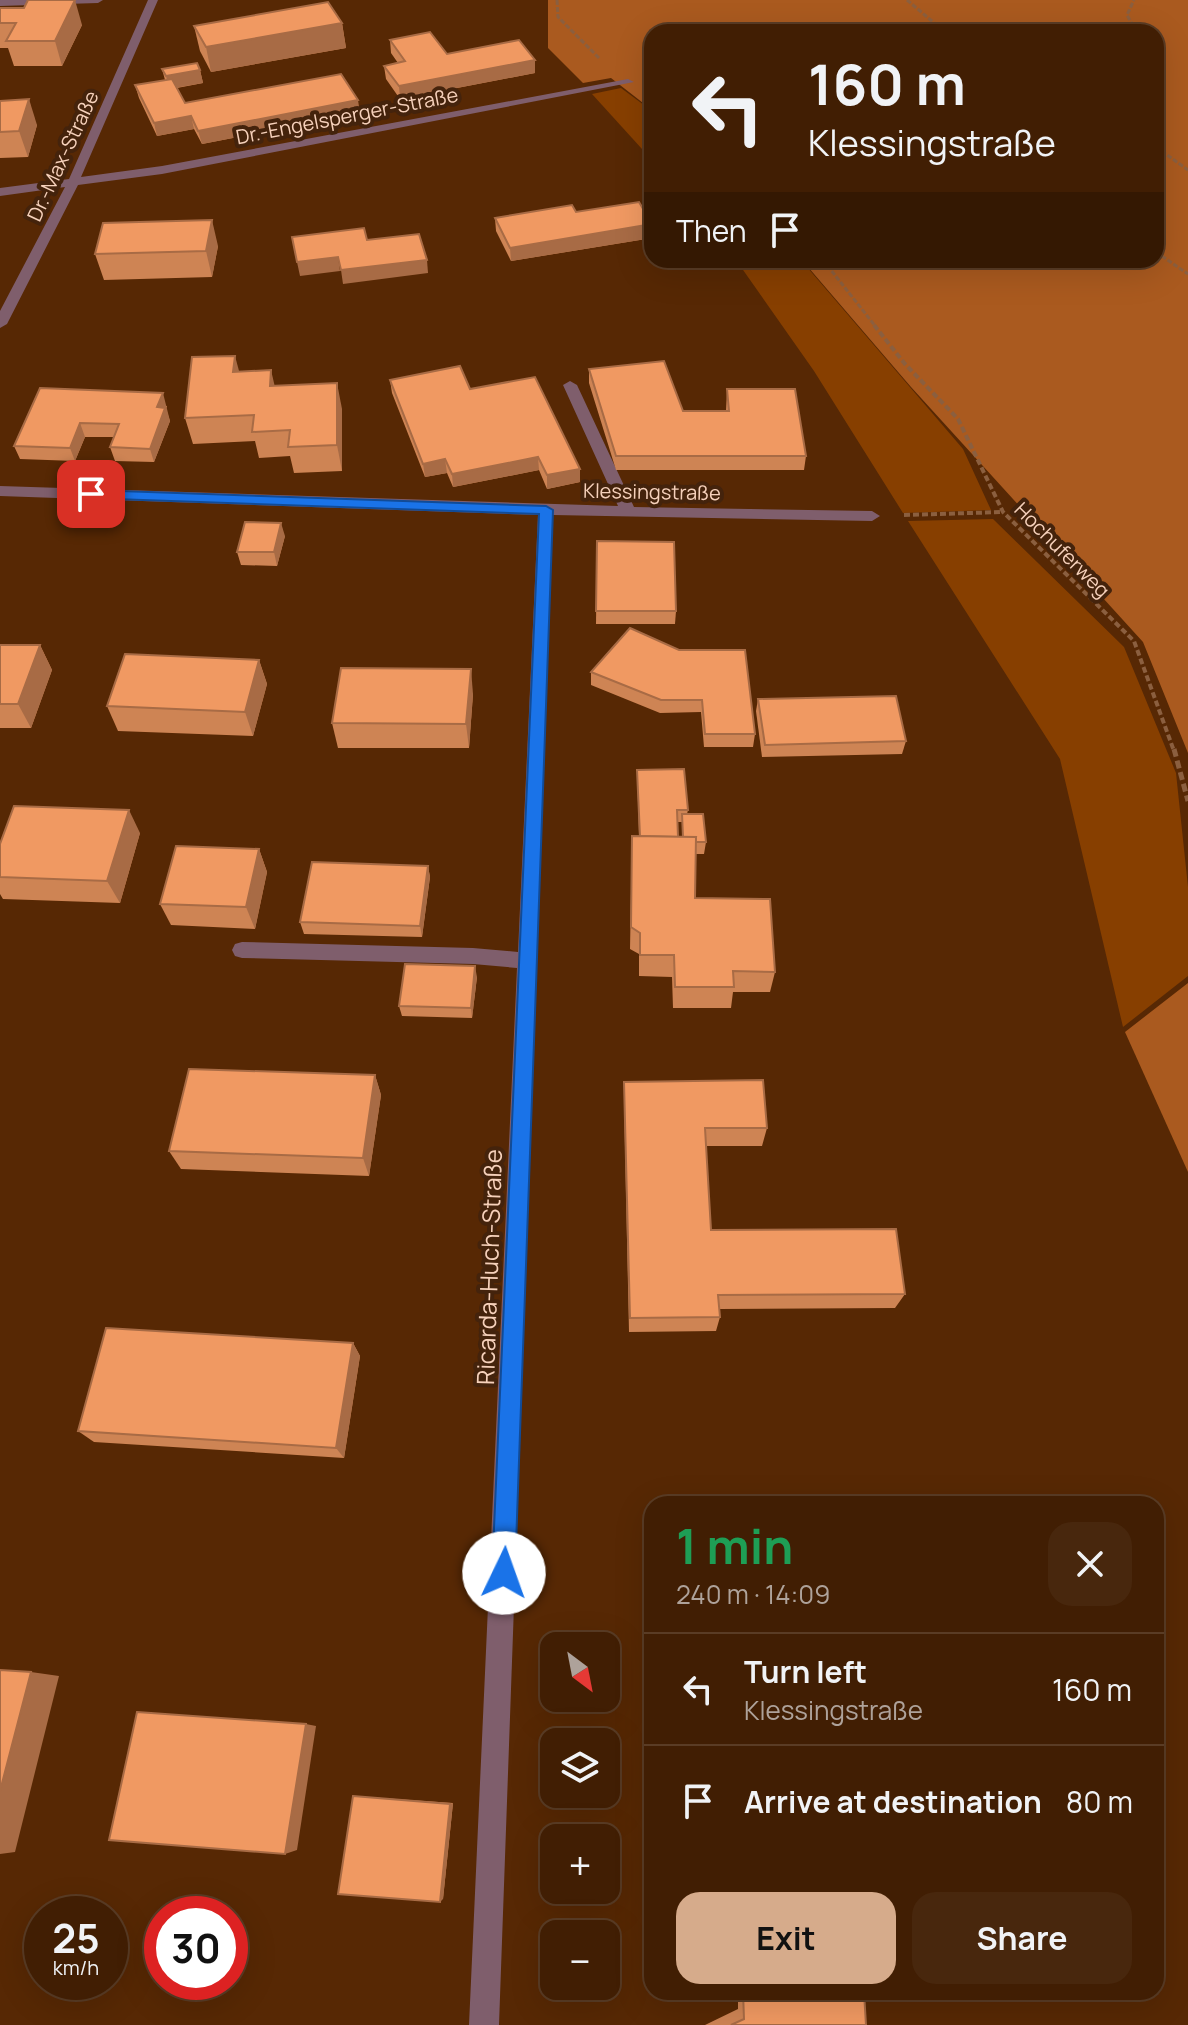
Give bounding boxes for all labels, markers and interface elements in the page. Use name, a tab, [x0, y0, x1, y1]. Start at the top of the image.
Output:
text: 160 m	[808, 45, 966, 122]
icon: left	[676, 56, 780, 160]
street label: Dr.-Engelsperger-Straße	[233, 81, 460, 150]
street label: Dr.-Max-Straße	[20, 86, 105, 226]
text: Klessingstraße	[808, 118, 1056, 167]
icon: arrive	[763, 208, 807, 252]
text: Then	[676, 210, 747, 251]
pin	[57, 460, 125, 528]
icon: arrive	[69, 472, 113, 516]
street label: Klessingstraße	[583, 477, 721, 506]
street label: Hochuferweg	[1009, 496, 1116, 603]
street label: Ricarda-Huch-Straße	[468, 1148, 509, 1385]
text: 1 min	[676, 1513, 793, 1578]
button: close	[1048, 1522, 1132, 1606]
position arrow	[462, 1531, 546, 1615]
text: 240 m · 14:09	[676, 1576, 830, 1612]
north arrow	[540, 1632, 620, 1712]
map controls	[540, 1632, 620, 2000]
text: Turn left	[744, 1651, 867, 1692]
icon: left	[676, 1667, 720, 1711]
text: 160 m	[1052, 1669, 1132, 1710]
text: Klessingstraße	[744, 1692, 923, 1728]
button: layers	[540, 1728, 620, 1808]
icon: arrive	[676, 1779, 720, 1823]
text: Arrive at destination	[744, 1781, 1042, 1822]
text: 80 m	[1066, 1781, 1133, 1822]
button: +	[540, 1824, 620, 1904]
button: Exit	[676, 1892, 896, 1984]
button: Share	[912, 1892, 1132, 1984]
speed limit sign: 30	[144, 1896, 248, 2000]
text: 25	[52, 1910, 100, 1965]
button: −	[540, 1920, 620, 2000]
text: km/h	[53, 1954, 99, 1981]

